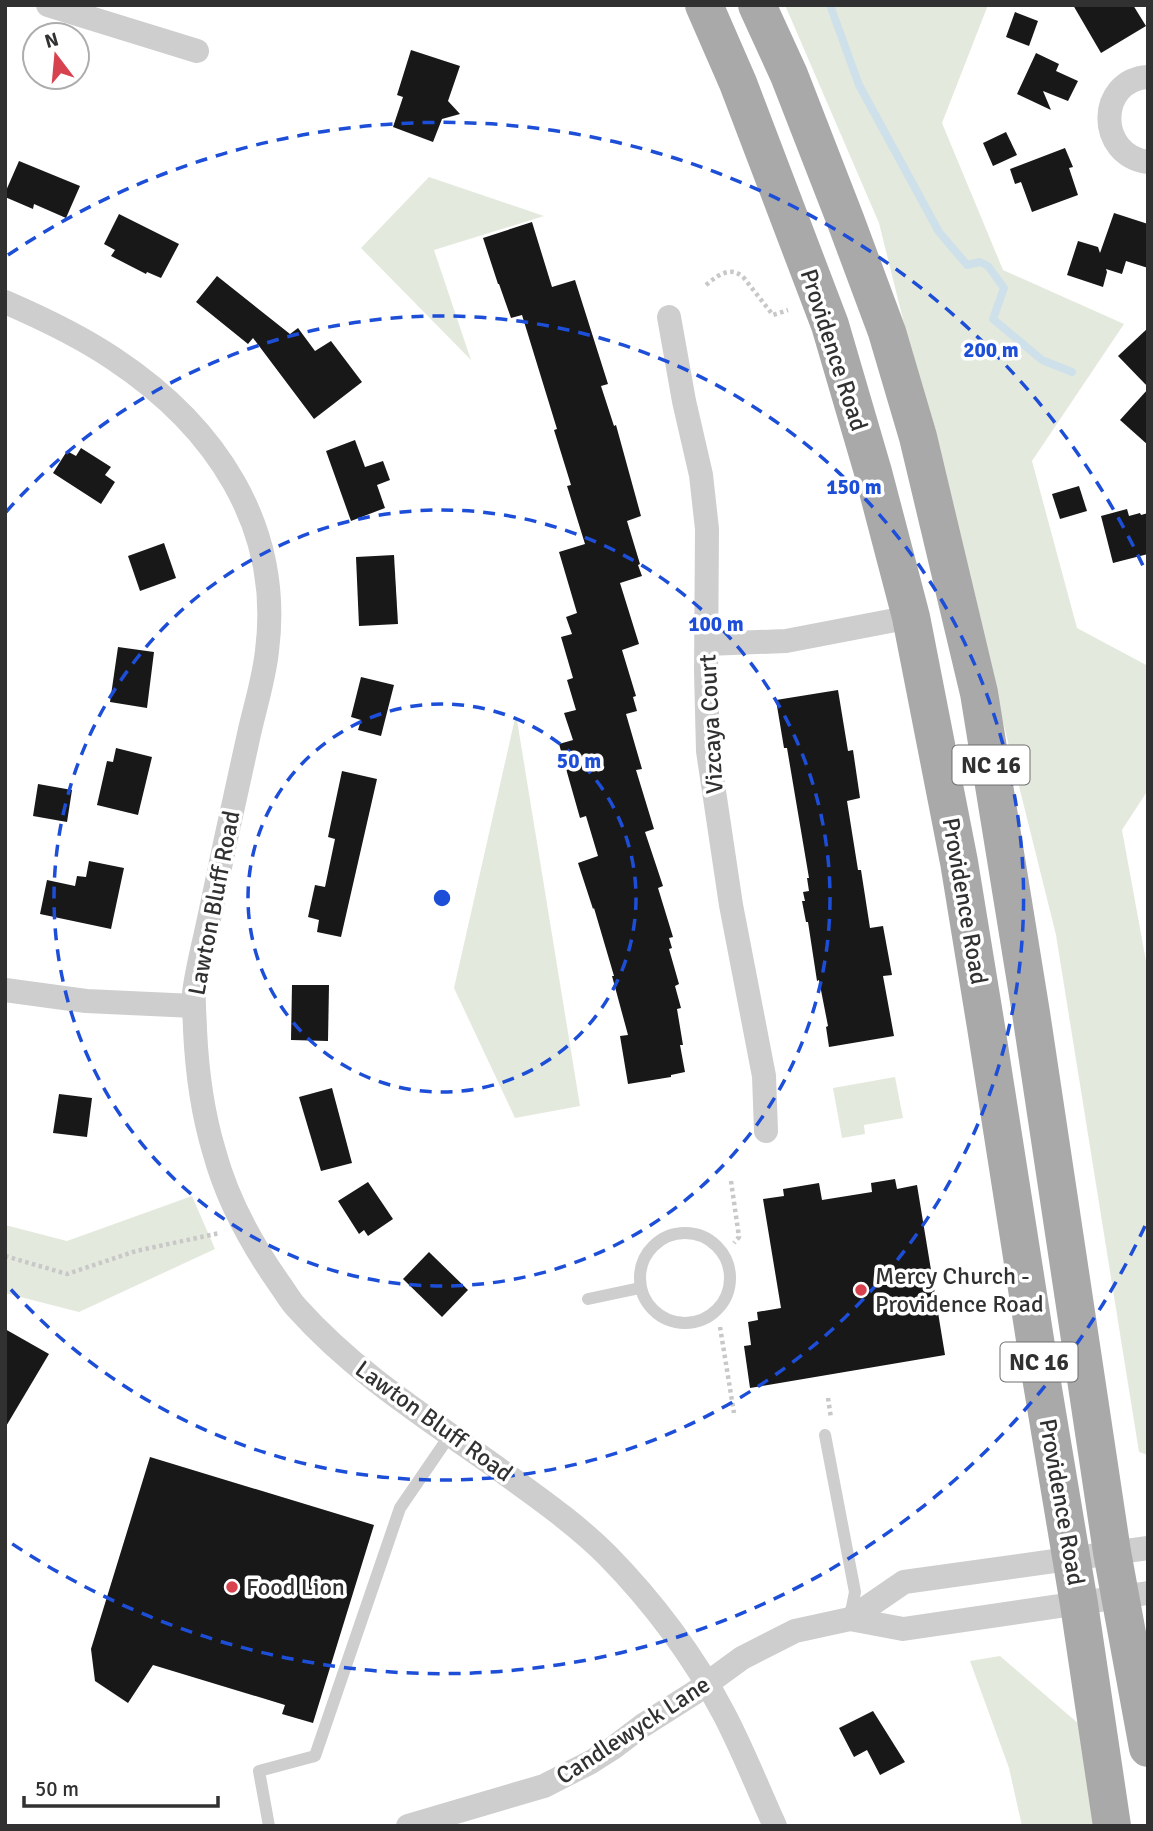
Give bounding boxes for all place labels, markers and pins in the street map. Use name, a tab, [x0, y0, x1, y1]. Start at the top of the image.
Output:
centre of rings	[430, 886, 454, 910]
place label: Mercy Church - Providence Road	[875, 1261, 1044, 1319]
marker: Mercy Church - Providence Road	[853, 1282, 869, 1298]
place label: Food Lion	[246, 1572, 345, 1602]
marker: Food Lion	[224, 1579, 240, 1595]

